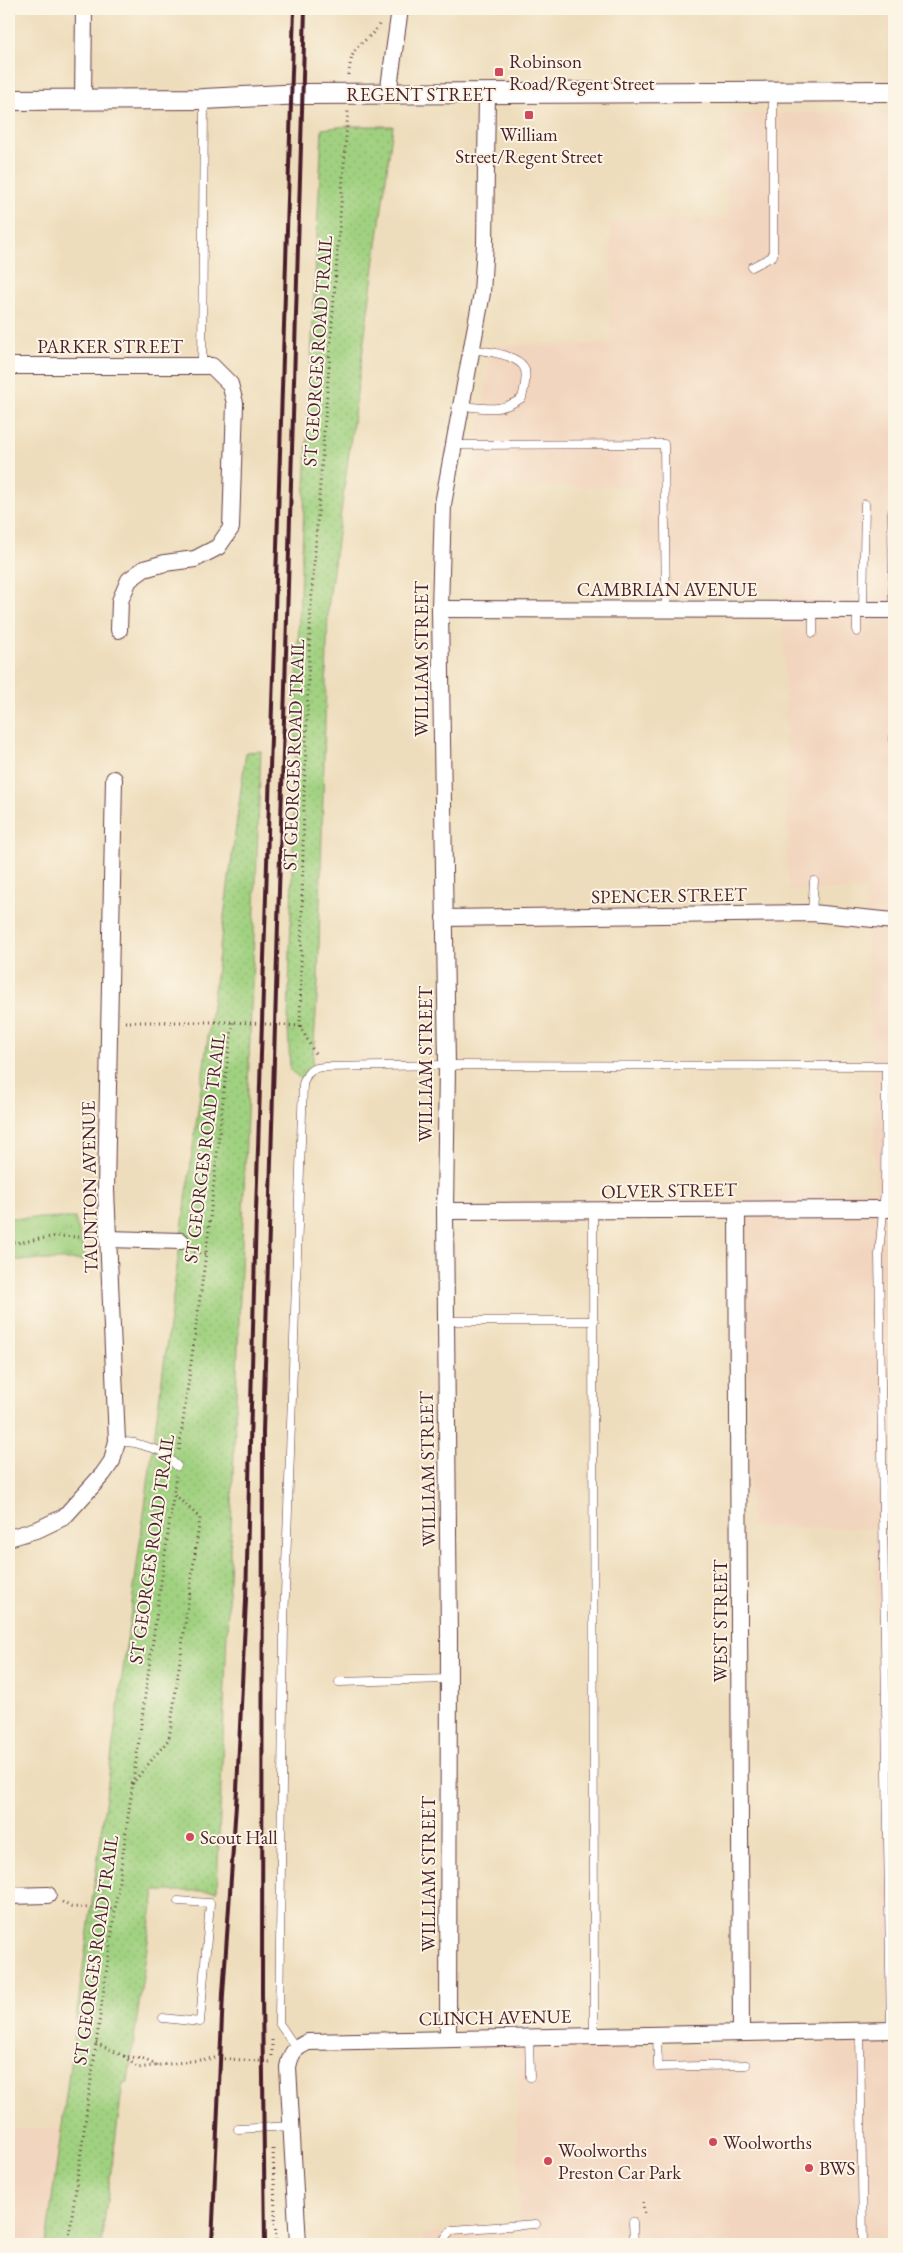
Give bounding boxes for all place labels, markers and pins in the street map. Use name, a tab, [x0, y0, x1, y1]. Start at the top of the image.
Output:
place label: Robinson Road/Regent Street	[509, 49, 655, 96]
marker: Robinson Road/Regent Street	[493, 66, 505, 78]
marker: William Street/Regent Street	[523, 109, 535, 121]
place label: William Street/Regent Street	[455, 122, 603, 169]
place label: Scout Hall	[200, 1825, 278, 1850]
marker: Scout Hall	[184, 1831, 196, 1843]
place label: Woolworths	[723, 2130, 812, 2155]
marker: Woolworths	[707, 2136, 719, 2148]
place label: Woolworths Preston Car Park	[558, 2138, 682, 2185]
marker: Woolworths Preston Car Park	[542, 2155, 554, 2167]
place label: BWS	[819, 2156, 855, 2181]
marker: BWS	[803, 2162, 815, 2174]

